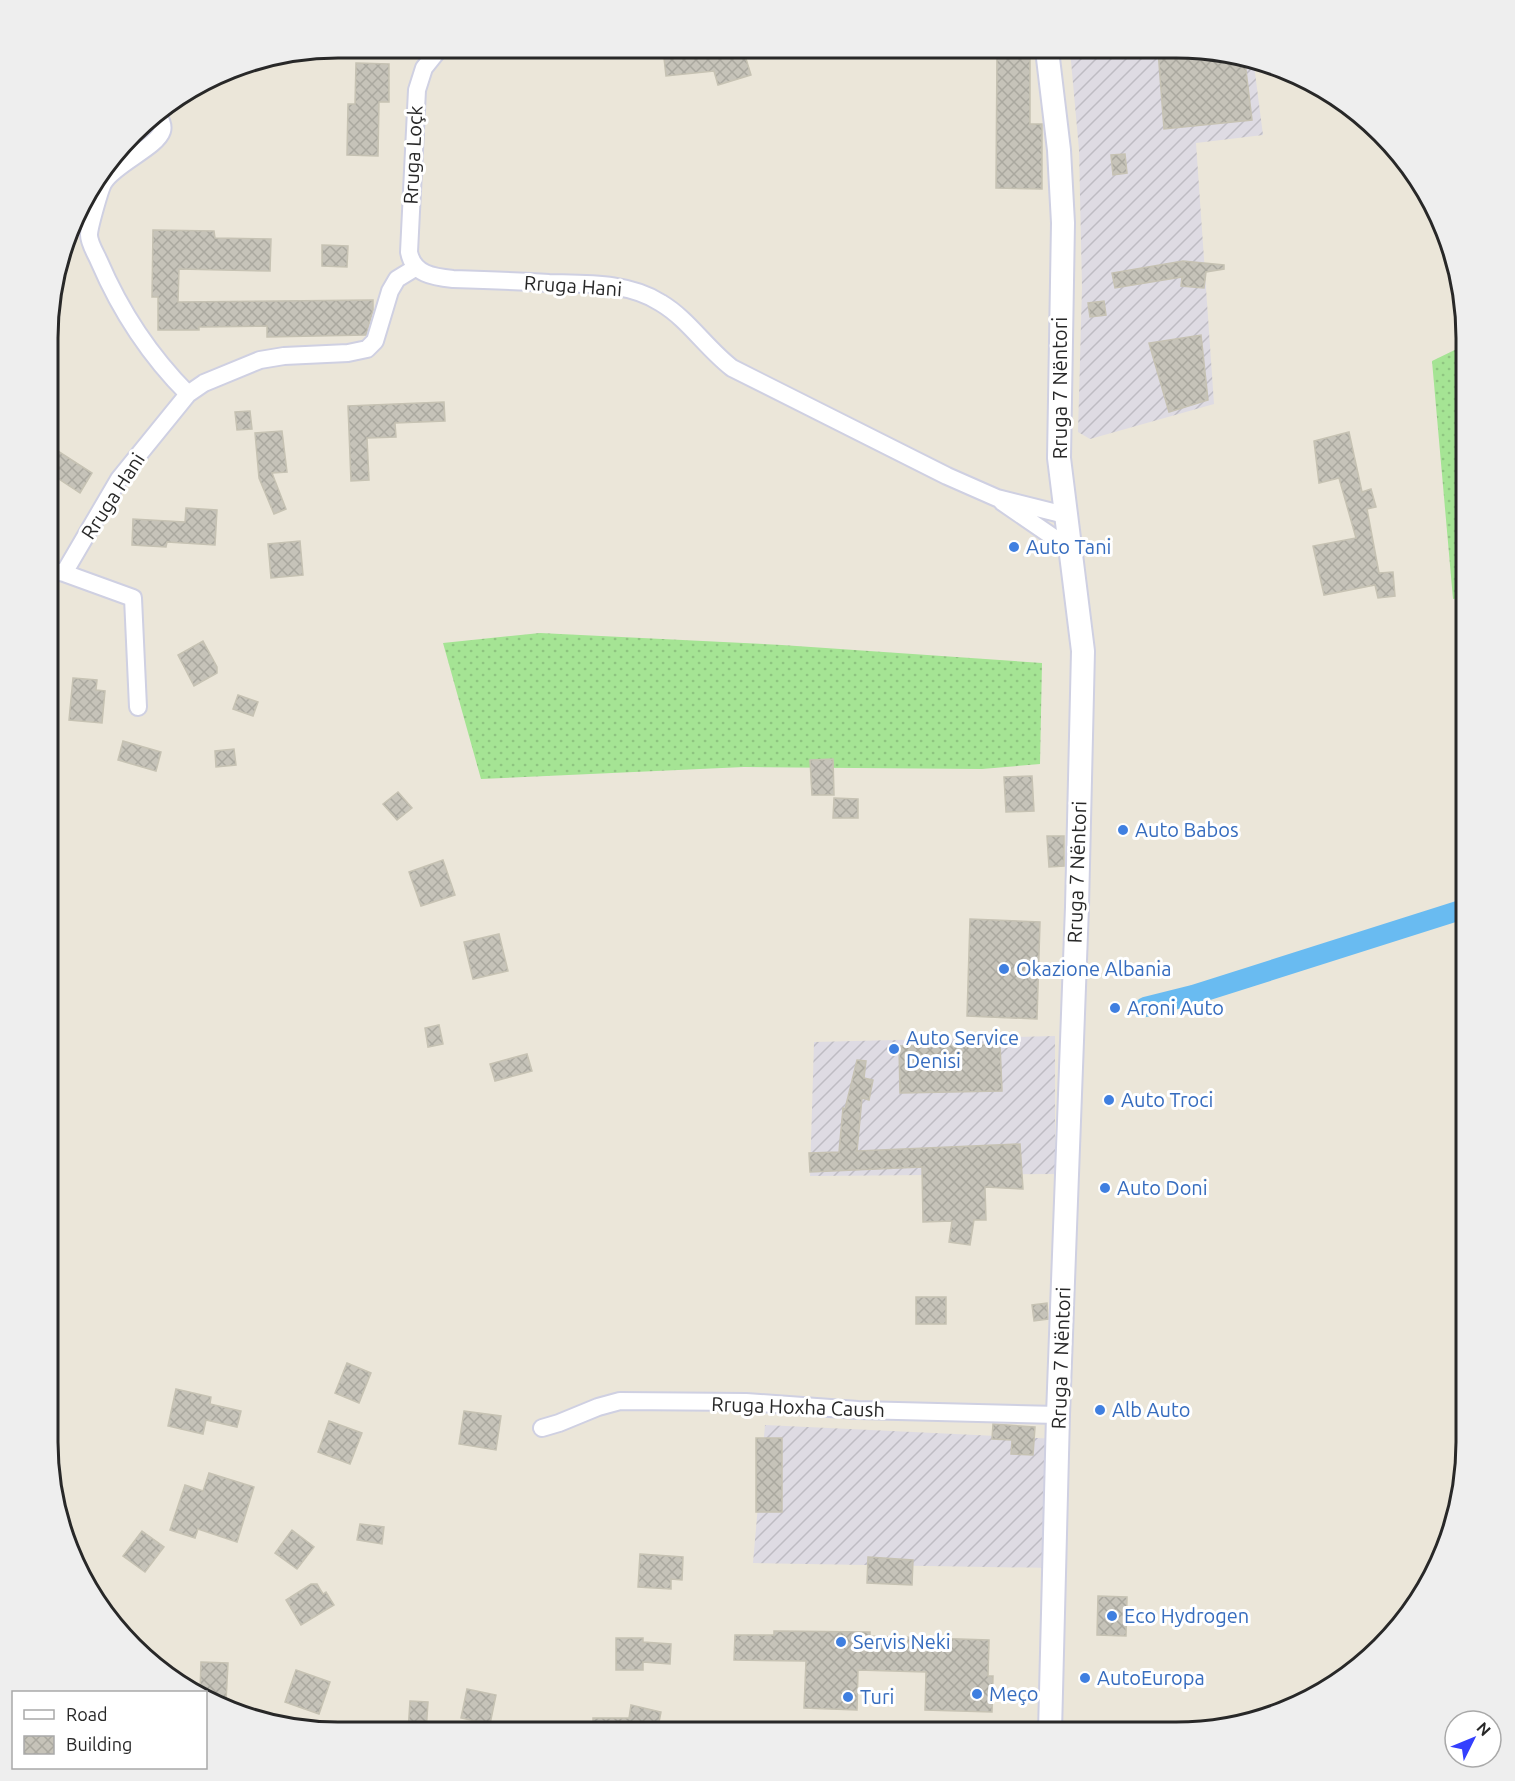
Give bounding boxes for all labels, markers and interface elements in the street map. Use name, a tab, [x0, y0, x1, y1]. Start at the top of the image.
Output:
street label: Rruga Loçk	[398, 105, 427, 205]
street label: Rruga Hani	[523, 271, 623, 300]
street label: Rruga 7 Nëntori	[1048, 317, 1071, 459]
street label: Rruga Hani	[76, 448, 149, 543]
place label: Auto Tani	[1026, 535, 1111, 558]
marker: Auto Tani	[1007, 540, 1021, 554]
street label: Rruga 7 Nëntori	[1063, 800, 1090, 944]
place label: Auto Babos	[1135, 818, 1239, 841]
marker: Auto Babos	[1116, 823, 1130, 837]
place label: Okazione Albania	[1016, 957, 1171, 980]
marker: Okazione Albania	[997, 962, 1011, 976]
place label: Aroni Auto	[1127, 996, 1224, 1019]
marker: Aroni Auto	[1108, 1001, 1122, 1015]
place label: Auto Service Denisi	[906, 1026, 1019, 1072]
marker: Auto Service Denisi	[887, 1042, 901, 1056]
place label: Auto Troci	[1121, 1088, 1213, 1111]
marker: Auto Troci	[1102, 1093, 1116, 1107]
place label: Auto Doni	[1117, 1176, 1208, 1199]
marker: Auto Doni	[1098, 1181, 1112, 1195]
street label: Rruga 7 Nëntori	[1047, 1286, 1074, 1430]
street label: Rruga Hoxha Caush	[711, 1392, 885, 1421]
place label: Alb Auto	[1112, 1398, 1190, 1421]
marker: Alb Auto	[1093, 1403, 1107, 1417]
place label: Eco Hydrogen	[1124, 1604, 1249, 1627]
marker: Eco Hydrogen	[1105, 1609, 1119, 1623]
place label: Servis Neki	[853, 1630, 951, 1653]
marker: Servis Neki	[834, 1635, 848, 1649]
place label: AutoEuropa	[1097, 1666, 1205, 1689]
marker: AutoEuropa	[1078, 1671, 1092, 1685]
place label: Meço	[989, 1682, 1038, 1705]
place label: Turi	[860, 1685, 894, 1708]
marker: Meço	[970, 1687, 984, 1701]
marker: Turi	[841, 1690, 855, 1704]
legend	[12, 1691, 207, 1769]
text: Road	[66, 1704, 108, 1724]
north arrow	[1443, 1709, 1503, 1769]
text: N	[1473, 1718, 1495, 1739]
text: Building	[66, 1734, 132, 1754]

